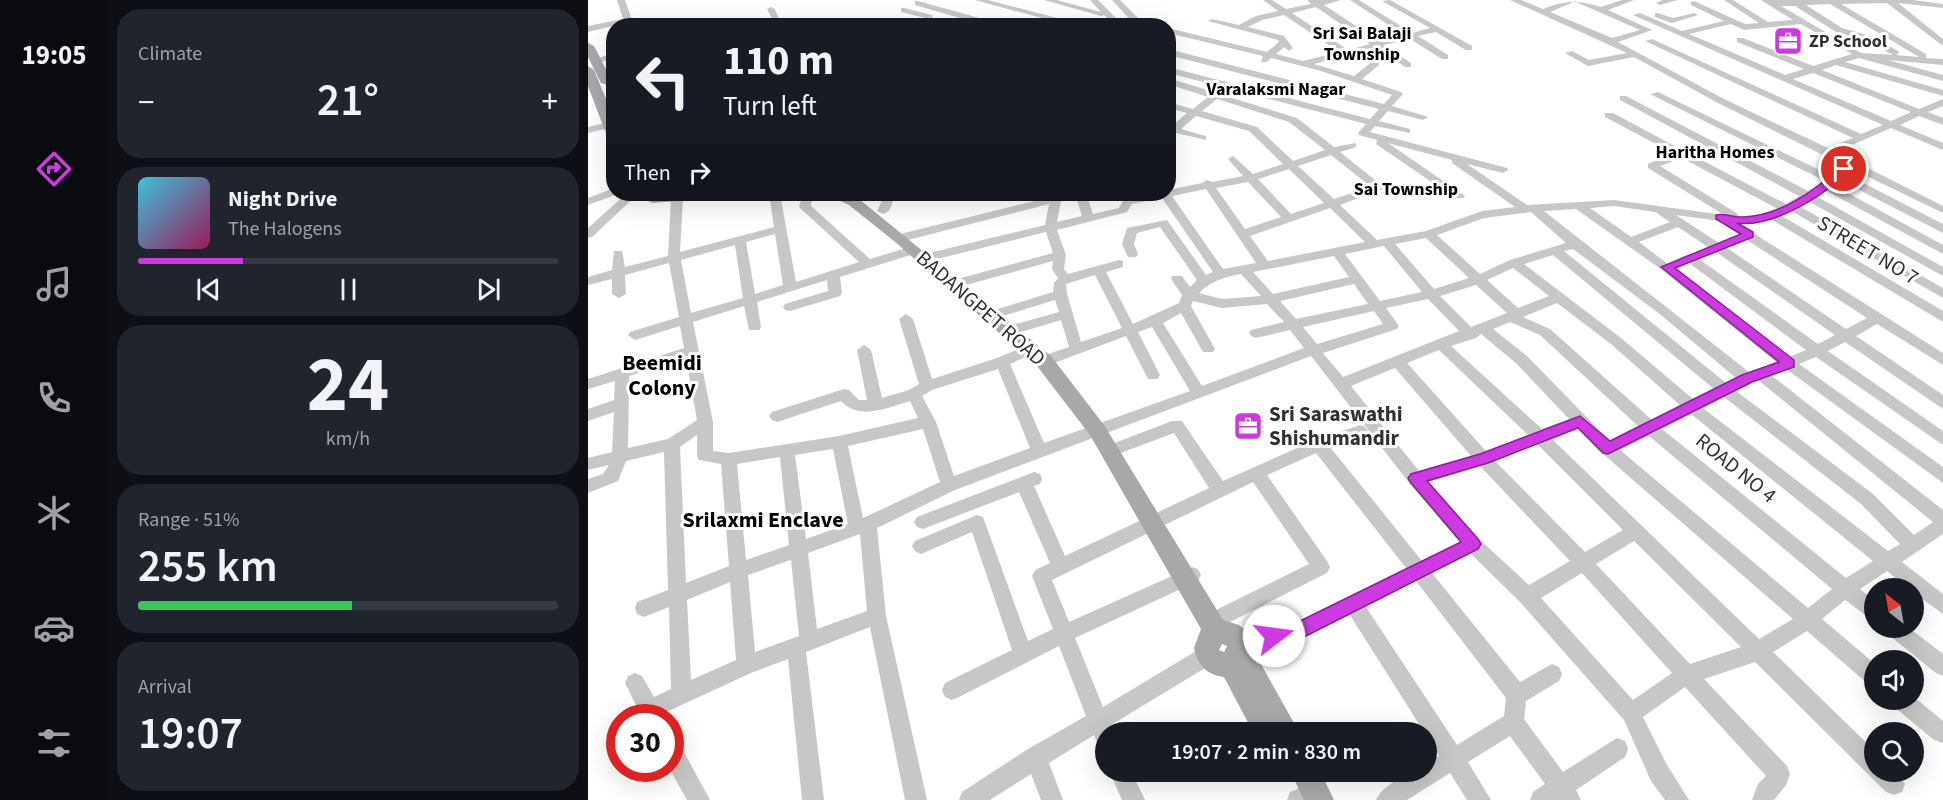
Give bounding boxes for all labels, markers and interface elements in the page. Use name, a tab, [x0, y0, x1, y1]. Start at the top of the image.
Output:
district label: Sri Sai Balaji Township	[1313, 21, 1411, 67]
office icon: ZP School	[1772, 25, 1804, 57]
place label: ZP School	[1809, 29, 1887, 54]
text: 110 m	[723, 31, 834, 91]
text: 19:05	[21, 36, 87, 75]
text: Climate	[138, 40, 202, 68]
icon: left	[624, 42, 702, 120]
text: 21°	[317, 69, 379, 133]
district label: Varalaksmi Nagar	[1206, 77, 1346, 102]
text: −	[138, 79, 154, 126]
text: +	[542, 79, 558, 126]
text: Turn left	[723, 87, 817, 126]
district label: Haritha Homes	[1656, 140, 1774, 165]
pin	[1818, 143, 1869, 194]
icon: directions	[33, 148, 75, 190]
icon: arrive	[1827, 152, 1860, 185]
icon: right	[683, 156, 716, 189]
text: Then	[624, 157, 671, 189]
district label: Sai Township	[1354, 177, 1458, 202]
text: Night Drive	[228, 183, 337, 215]
street label: STREET NO 7	[1812, 208, 1924, 292]
text: The Halogens	[228, 215, 342, 243]
street label: BADANGPET ROAD	[910, 243, 1052, 373]
icon: music	[33, 263, 75, 305]
icon: previous	[192, 273, 225, 306]
icon: pause	[332, 273, 365, 306]
icon: next	[472, 273, 505, 306]
text: 24	[307, 330, 389, 441]
district label: Beemidi Colony	[622, 347, 702, 404]
icon: phone	[33, 377, 75, 419]
place label: Sri Saraswathi Shishumandir	[1269, 399, 1403, 453]
office icon: Sri Saraswathi Shishumandir	[1232, 410, 1264, 442]
text: km/h	[326, 425, 370, 453]
street label: ROAD NO 4	[1689, 426, 1783, 510]
icon: climate	[33, 492, 75, 534]
district label: Srilaxmi Enclave	[682, 504, 844, 536]
text: Range · 51%	[138, 506, 239, 534]
text: 255 km	[138, 535, 278, 599]
north arrow	[1864, 578, 1924, 638]
map controls	[1864, 578, 1924, 782]
position arrow	[1242, 604, 1306, 668]
icon: car	[33, 607, 75, 649]
button: sound	[1864, 650, 1924, 710]
text: Arrival	[138, 673, 192, 701]
text: 19:07	[138, 702, 243, 766]
speed limit sign: 30	[606, 704, 684, 782]
icon: filters	[33, 722, 75, 764]
button: search	[1864, 722, 1924, 782]
text: 19:07 · 2 min · 830 m	[1171, 736, 1361, 768]

